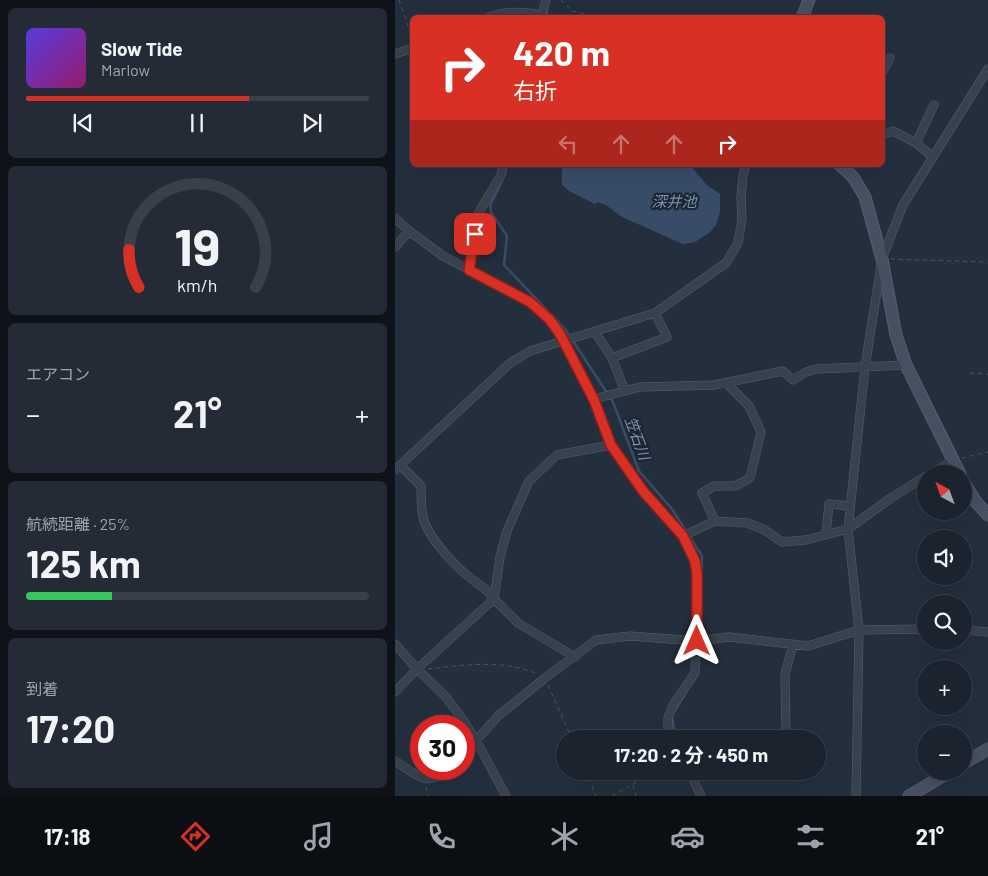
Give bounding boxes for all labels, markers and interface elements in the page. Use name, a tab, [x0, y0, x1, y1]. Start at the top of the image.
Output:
text: 420 m	[513, 31, 610, 73]
icon: right	[430, 35, 495, 100]
text: Slow Tide	[101, 37, 183, 60]
text: Marlow	[101, 60, 150, 79]
text: 右折	[513, 77, 557, 103]
icon: previous	[69, 109, 97, 137]
icon: pause	[183, 109, 211, 137]
icon: next	[298, 109, 326, 137]
icon: left	[554, 130, 582, 158]
icon: ahead	[607, 130, 635, 158]
icon: ahead	[660, 130, 688, 158]
icon: right	[713, 130, 741, 158]
water label: 深井池	[651, 192, 698, 210]
pin	[454, 213, 496, 255]
text: 19	[174, 214, 221, 276]
icon: arrive	[461, 220, 489, 248]
text: km/h	[177, 274, 218, 296]
text: エアコン	[26, 364, 90, 383]
text: 21°	[173, 390, 222, 436]
text: −	[26, 397, 40, 431]
text: +	[355, 397, 369, 431]
water label: 笠石川	[622, 414, 655, 464]
north arrow	[917, 465, 973, 520]
map controls	[917, 465, 972, 780]
text: 航続距離 · 25%	[26, 514, 130, 533]
button: sound	[917, 530, 972, 585]
text: 125 km	[26, 540, 141, 586]
button: search	[917, 595, 972, 650]
position arrow	[670, 614, 722, 666]
button: +	[917, 660, 972, 715]
text: 到着	[26, 679, 58, 698]
text: 17:20	[26, 705, 115, 751]
speed limit sign: 30	[410, 715, 475, 780]
button: −	[917, 725, 972, 780]
text: 17:20 · 2 分 · 450 m	[614, 743, 768, 766]
icon: directions	[178, 819, 213, 854]
icon: music	[301, 819, 336, 854]
icon: phone	[424, 819, 459, 854]
icon: climate	[547, 819, 582, 854]
icon: car	[670, 819, 705, 854]
icon: filters	[793, 819, 828, 854]
text: 17:18	[44, 823, 90, 849]
text: 21°	[916, 823, 944, 849]

